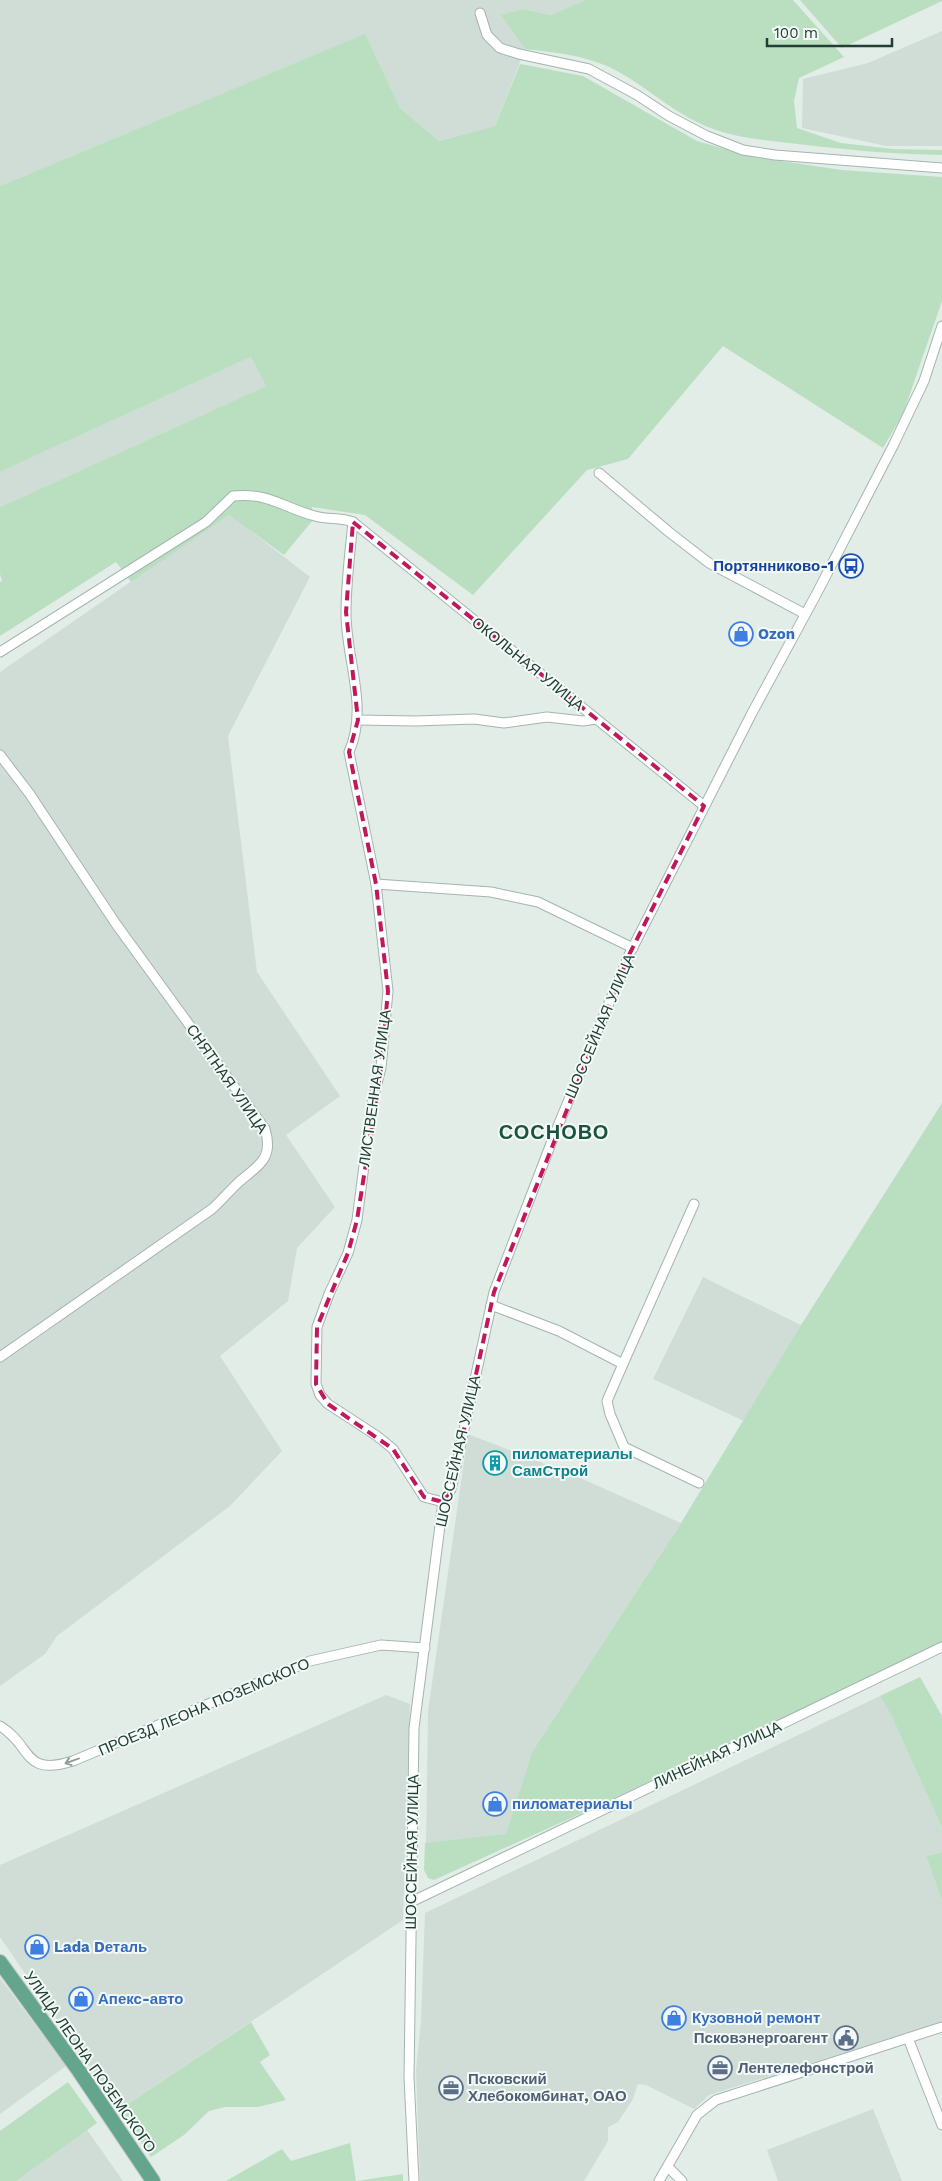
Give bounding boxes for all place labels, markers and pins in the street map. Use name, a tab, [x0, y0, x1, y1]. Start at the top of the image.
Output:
bus stop icon: Портянниково-1	[838, 553, 864, 579]
place label: Портянниково-1	[713, 557, 834, 575]
shop icon: Ozon	[728, 621, 754, 647]
place label: Ozon	[758, 625, 795, 643]
place label: пиломатериалы СамСтрой	[512, 1445, 633, 1480]
building icon: пиломатериалы СамСтрой	[482, 1450, 508, 1476]
shop icon: пиломатериалы	[482, 1791, 508, 1817]
place label: пиломатериалы	[512, 1795, 633, 1813]
shop icon: Lada Dеталь	[24, 1934, 50, 1960]
place label: Lada Dеталь	[54, 1938, 147, 1956]
shop icon: Апекс-авто	[68, 1986, 94, 2012]
place label: Апекс-авто	[98, 1990, 183, 2008]
shop icon: Кузовной ремонт	[661, 2005, 687, 2031]
place label: Кузовной ремонт	[692, 2009, 820, 2027]
public building icon: Псковэнергоагент	[833, 2025, 859, 2051]
place label: Псковэнергоагент	[694, 2029, 828, 2047]
office icon: Лентелефонстрой	[707, 2055, 733, 2081]
place label: Лентелефонстрой	[738, 2059, 874, 2077]
place label: Псковский Хлебокомбинат, ОАО	[468, 2070, 627, 2105]
office icon: Псковский Хлебокомбинат, ОАО	[438, 2075, 464, 2101]

